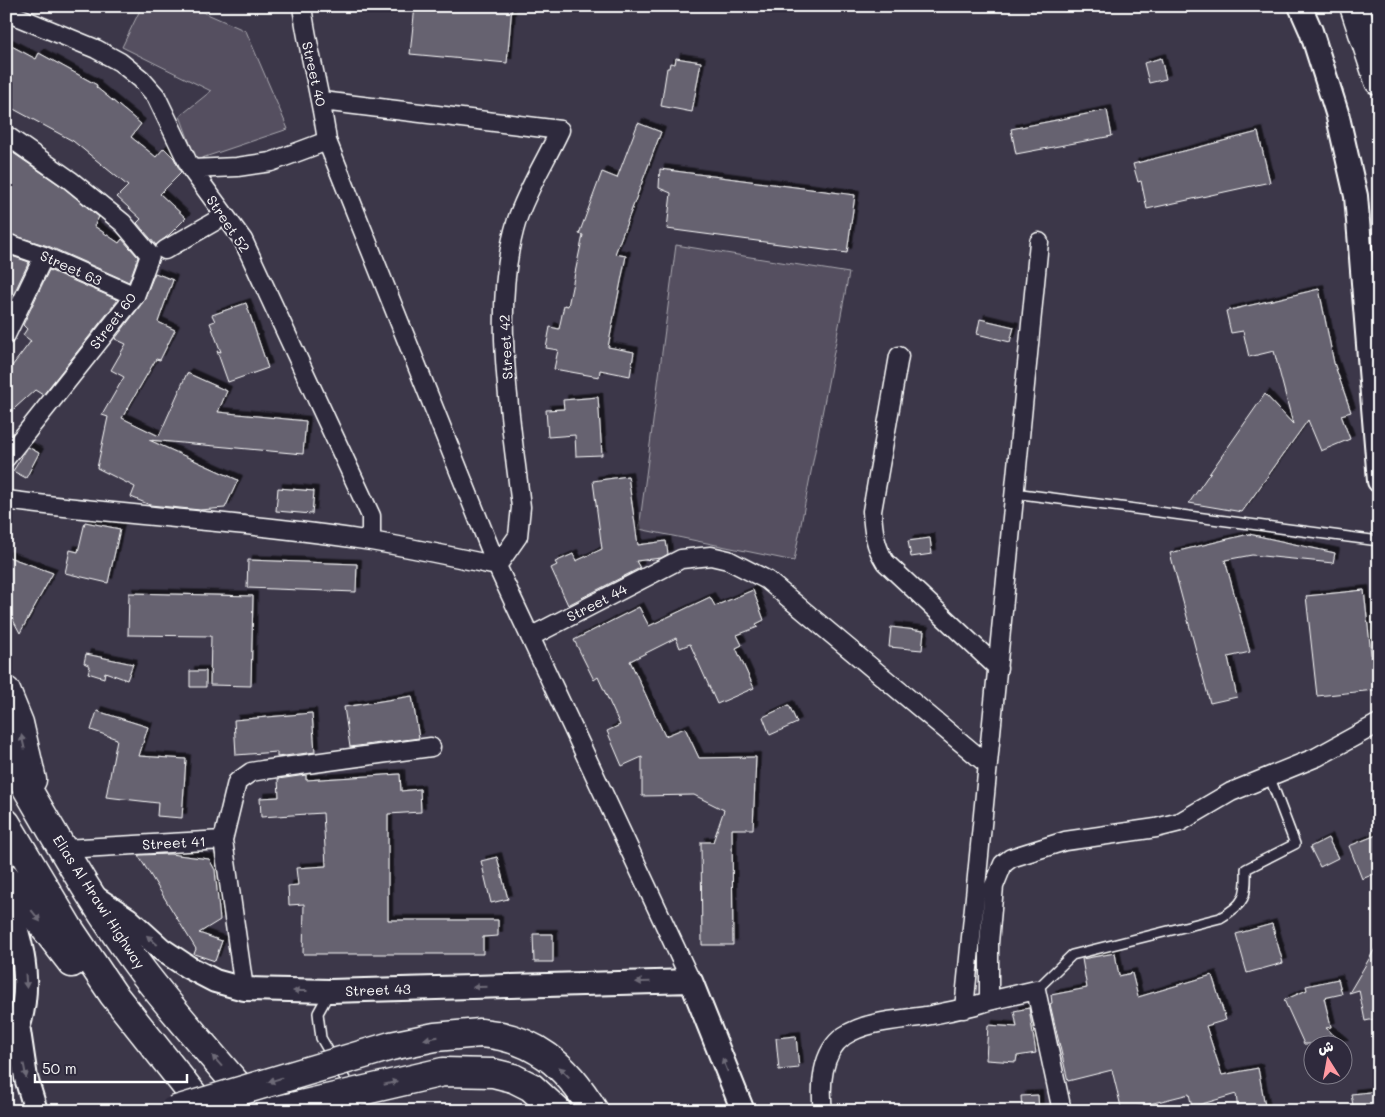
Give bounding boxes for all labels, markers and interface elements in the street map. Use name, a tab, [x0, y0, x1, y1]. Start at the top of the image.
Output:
street label: Street 40	[298, 40, 331, 108]
street label: Street 52	[202, 191, 254, 256]
street label: Street 63	[37, 246, 105, 290]
street label: Street 60	[85, 288, 140, 353]
street label: Street 42	[494, 314, 517, 380]
street label: Street 44	[563, 579, 631, 626]
one-way arrow	[19, 734, 27, 749]
street label: Elias Al Hrawi Highway	[49, 831, 150, 972]
street label: Street 41	[142, 831, 206, 854]
one-way arrow	[31, 909, 41, 923]
one-way arrow	[145, 935, 158, 946]
one-way arrow	[22, 973, 30, 989]
one-way arrow	[634, 978, 650, 986]
street label: Street 43	[345, 979, 411, 1000]
one-way arrow	[472, 983, 488, 991]
one-way arrow	[292, 987, 308, 995]
one-way arrow	[423, 1034, 439, 1042]
north arrow	[1302, 1034, 1352, 1084]
text: ش	[1316, 1036, 1335, 1058]
scale bar	[35, 1052, 188, 1084]
one-way arrow	[211, 1055, 222, 1068]
text: 50 m	[42, 1058, 77, 1078]
one-way arrow	[721, 1058, 729, 1073]
one-way arrow	[21, 1063, 29, 1078]
one-way arrow	[559, 1066, 571, 1078]
one-way arrow	[267, 1077, 282, 1085]
one-way arrow	[383, 1079, 398, 1087]

